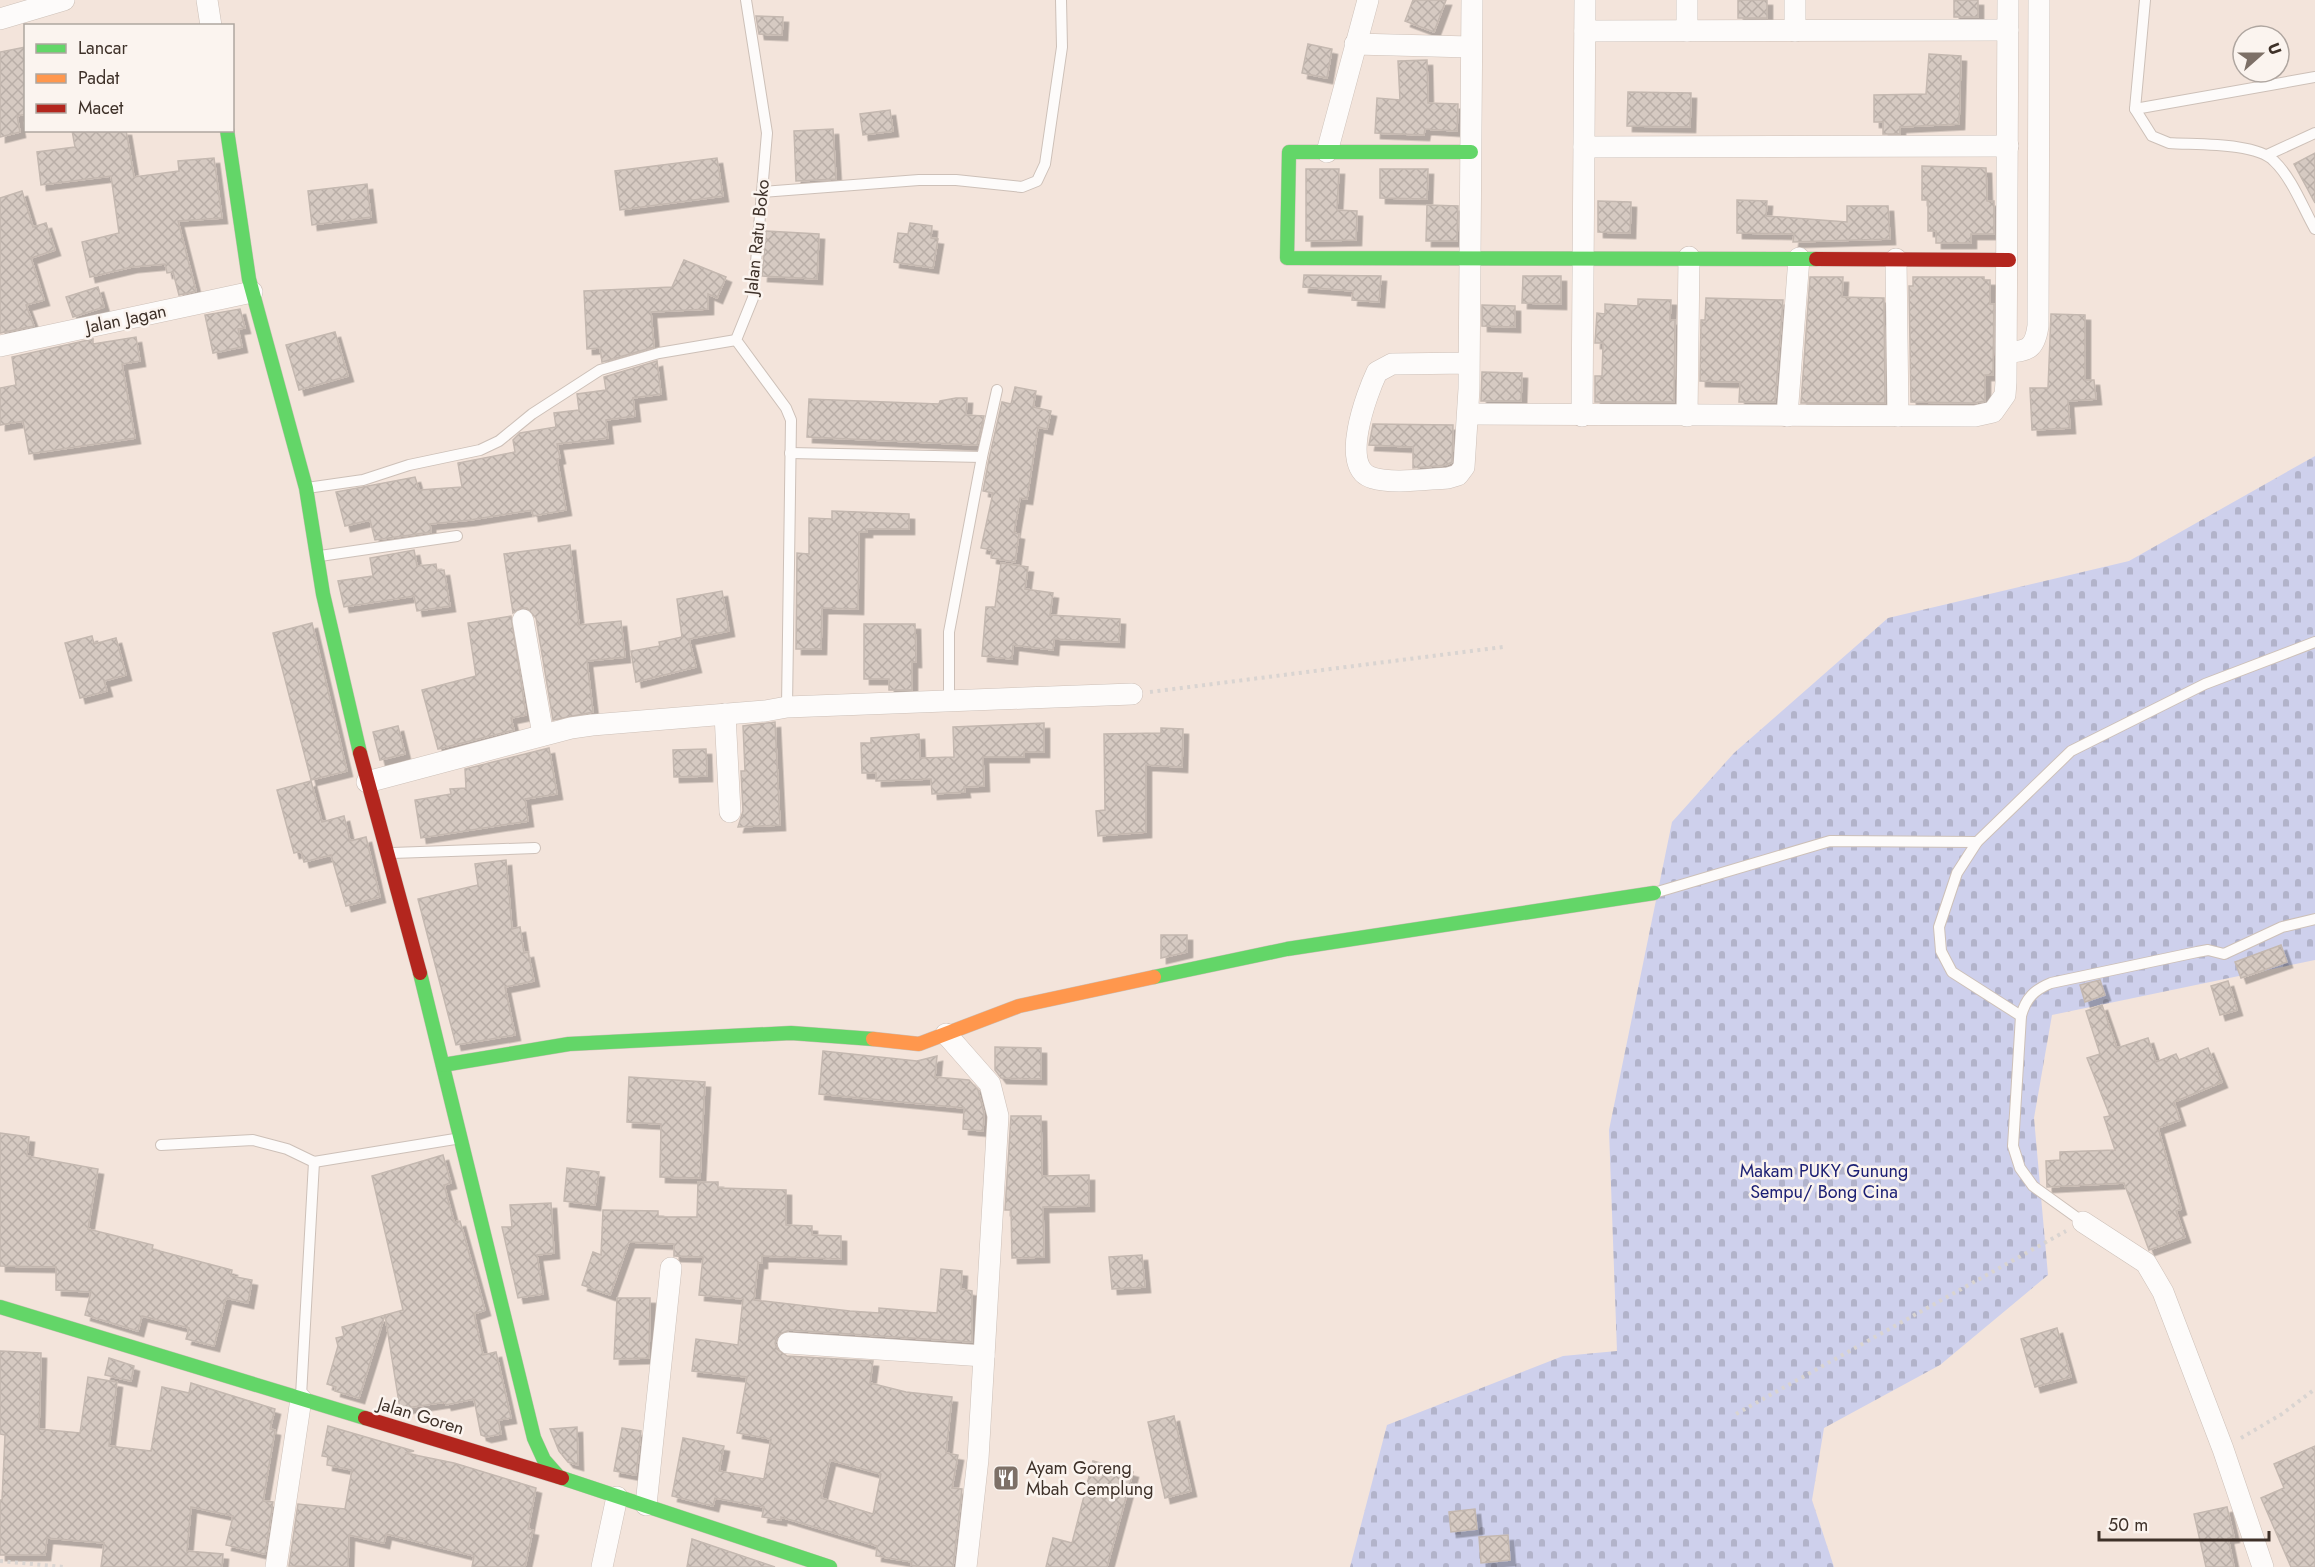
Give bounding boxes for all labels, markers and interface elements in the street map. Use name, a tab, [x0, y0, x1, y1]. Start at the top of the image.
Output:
legend	[24, 24, 234, 132]
north arrow	[2231, 24, 2291, 84]
text: Lancar	[78, 35, 128, 61]
text: U	[2262, 39, 2287, 58]
text: Padat	[78, 65, 120, 91]
text: Macet	[78, 95, 124, 121]
street label: Jalan Ratu Boko	[738, 178, 776, 298]
street label: Jalan Jagan	[81, 298, 169, 341]
park label: Makam PUKY Gunung Sempu/ Bong Cina	[1740, 1158, 1908, 1205]
street label: Jalan Goren	[373, 1390, 467, 1441]
place label: Ayam Goreng Mbah Cemplung	[1026, 1455, 1154, 1502]
restaurant icon: Ayam Goreng Mbah Cemplung	[991, 1463, 1021, 1493]
scale bar	[2099, 1504, 2268, 1542]
text: 50 m	[2108, 1512, 2148, 1538]

